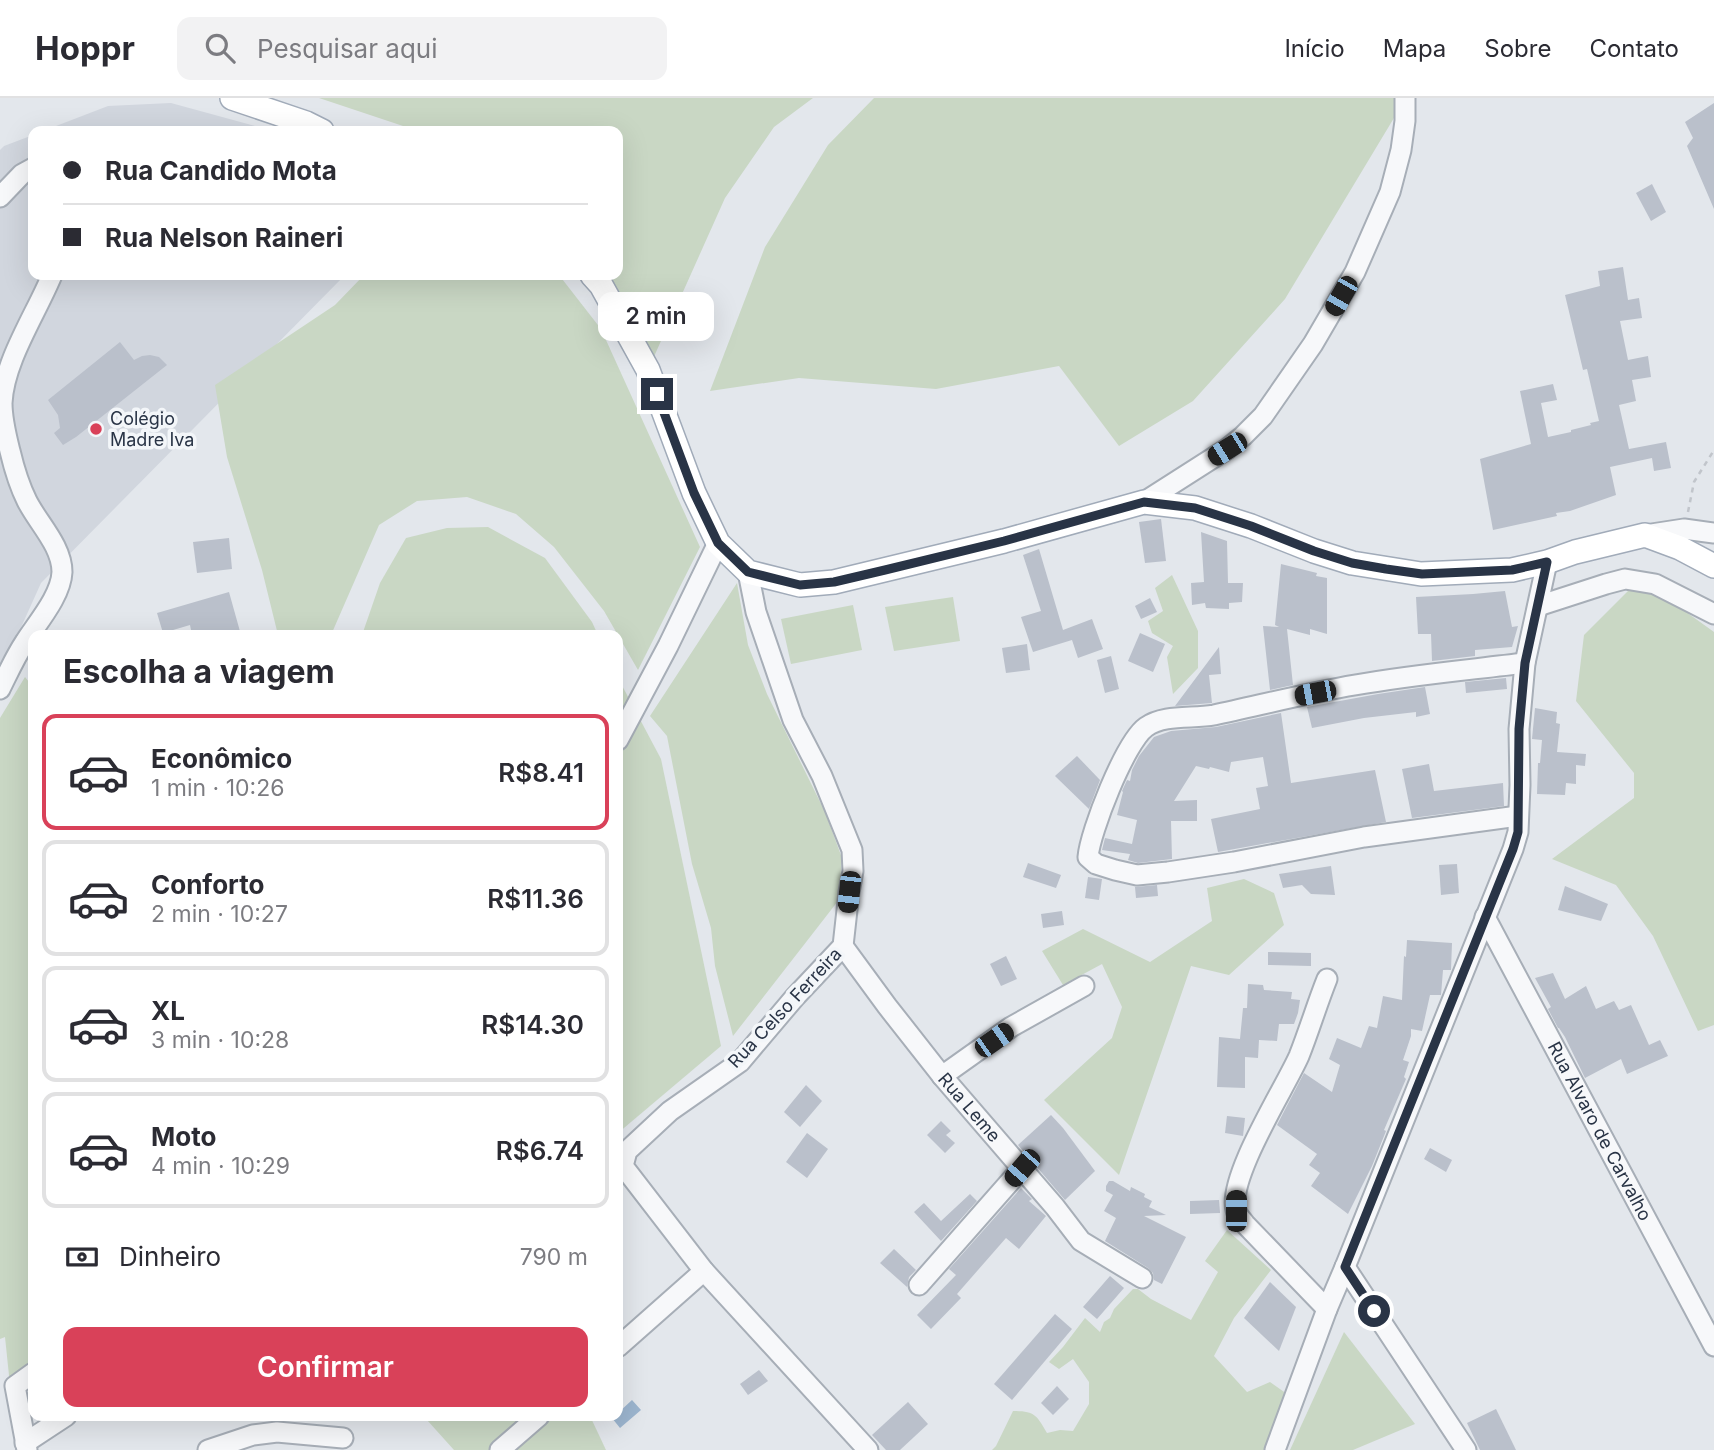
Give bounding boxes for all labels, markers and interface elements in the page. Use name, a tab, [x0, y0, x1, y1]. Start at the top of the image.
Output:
search box	[177, 17, 667, 80]
text: Hoppr	[35, 28, 135, 68]
icon: search	[201, 29, 239, 67]
text: Pesquisar aqui	[257, 33, 438, 64]
text: Início	[1284, 34, 1345, 63]
text: Mapa	[1383, 34, 1446, 63]
text: Sobre	[1484, 34, 1551, 63]
text: Contato	[1589, 34, 1679, 63]
text: Rua Candido Mota	[105, 155, 337, 186]
text: Rua Nelson Raineri	[105, 222, 343, 253]
car	[1322, 273, 1361, 319]
callout: 2 min	[599, 292, 715, 342]
text: 2 min	[626, 302, 686, 330]
route end	[641, 378, 673, 410]
place label: Colégio Madre Iva	[110, 408, 194, 450]
marker: Colégio Madre Iva	[88, 421, 104, 437]
car	[1204, 429, 1251, 469]
text: Escolha a viagem	[63, 652, 335, 691]
car	[1293, 679, 1338, 707]
icon: car	[67, 741, 130, 804]
text: Econômico	[151, 743, 292, 774]
text: R$8.41	[498, 757, 584, 788]
text: 1 min · 10:26	[151, 774, 284, 802]
icon: car	[67, 867, 130, 930]
text: Conforto	[151, 869, 264, 900]
car	[837, 870, 862, 914]
text: R$11.36	[487, 883, 584, 914]
text: 2 min · 10:27	[151, 900, 288, 928]
street label: Rua Celso Ferreira	[724, 943, 846, 1072]
icon: car	[67, 993, 130, 1056]
text: XL	[151, 995, 185, 1026]
text: R$14.30	[481, 1009, 584, 1040]
car	[971, 1019, 1018, 1061]
text: 3 min · 10:28	[151, 1026, 289, 1054]
street label: Rua Alvaro de Carvalho	[1544, 1038, 1656, 1224]
street label: Rua Leme	[934, 1068, 1005, 1146]
icon: car	[67, 1119, 130, 1182]
text: Moto	[151, 1121, 216, 1152]
text: R$6.74	[496, 1135, 584, 1166]
car	[1001, 1145, 1044, 1191]
text: 4 min · 10:29	[151, 1152, 290, 1180]
car	[1226, 1190, 1247, 1232]
icon: cash	[63, 1238, 101, 1276]
text: Dinheiro	[119, 1241, 221, 1272]
text: 790 m	[520, 1243, 588, 1271]
route start	[1358, 1295, 1390, 1327]
button: Confirmar	[63, 1327, 588, 1407]

